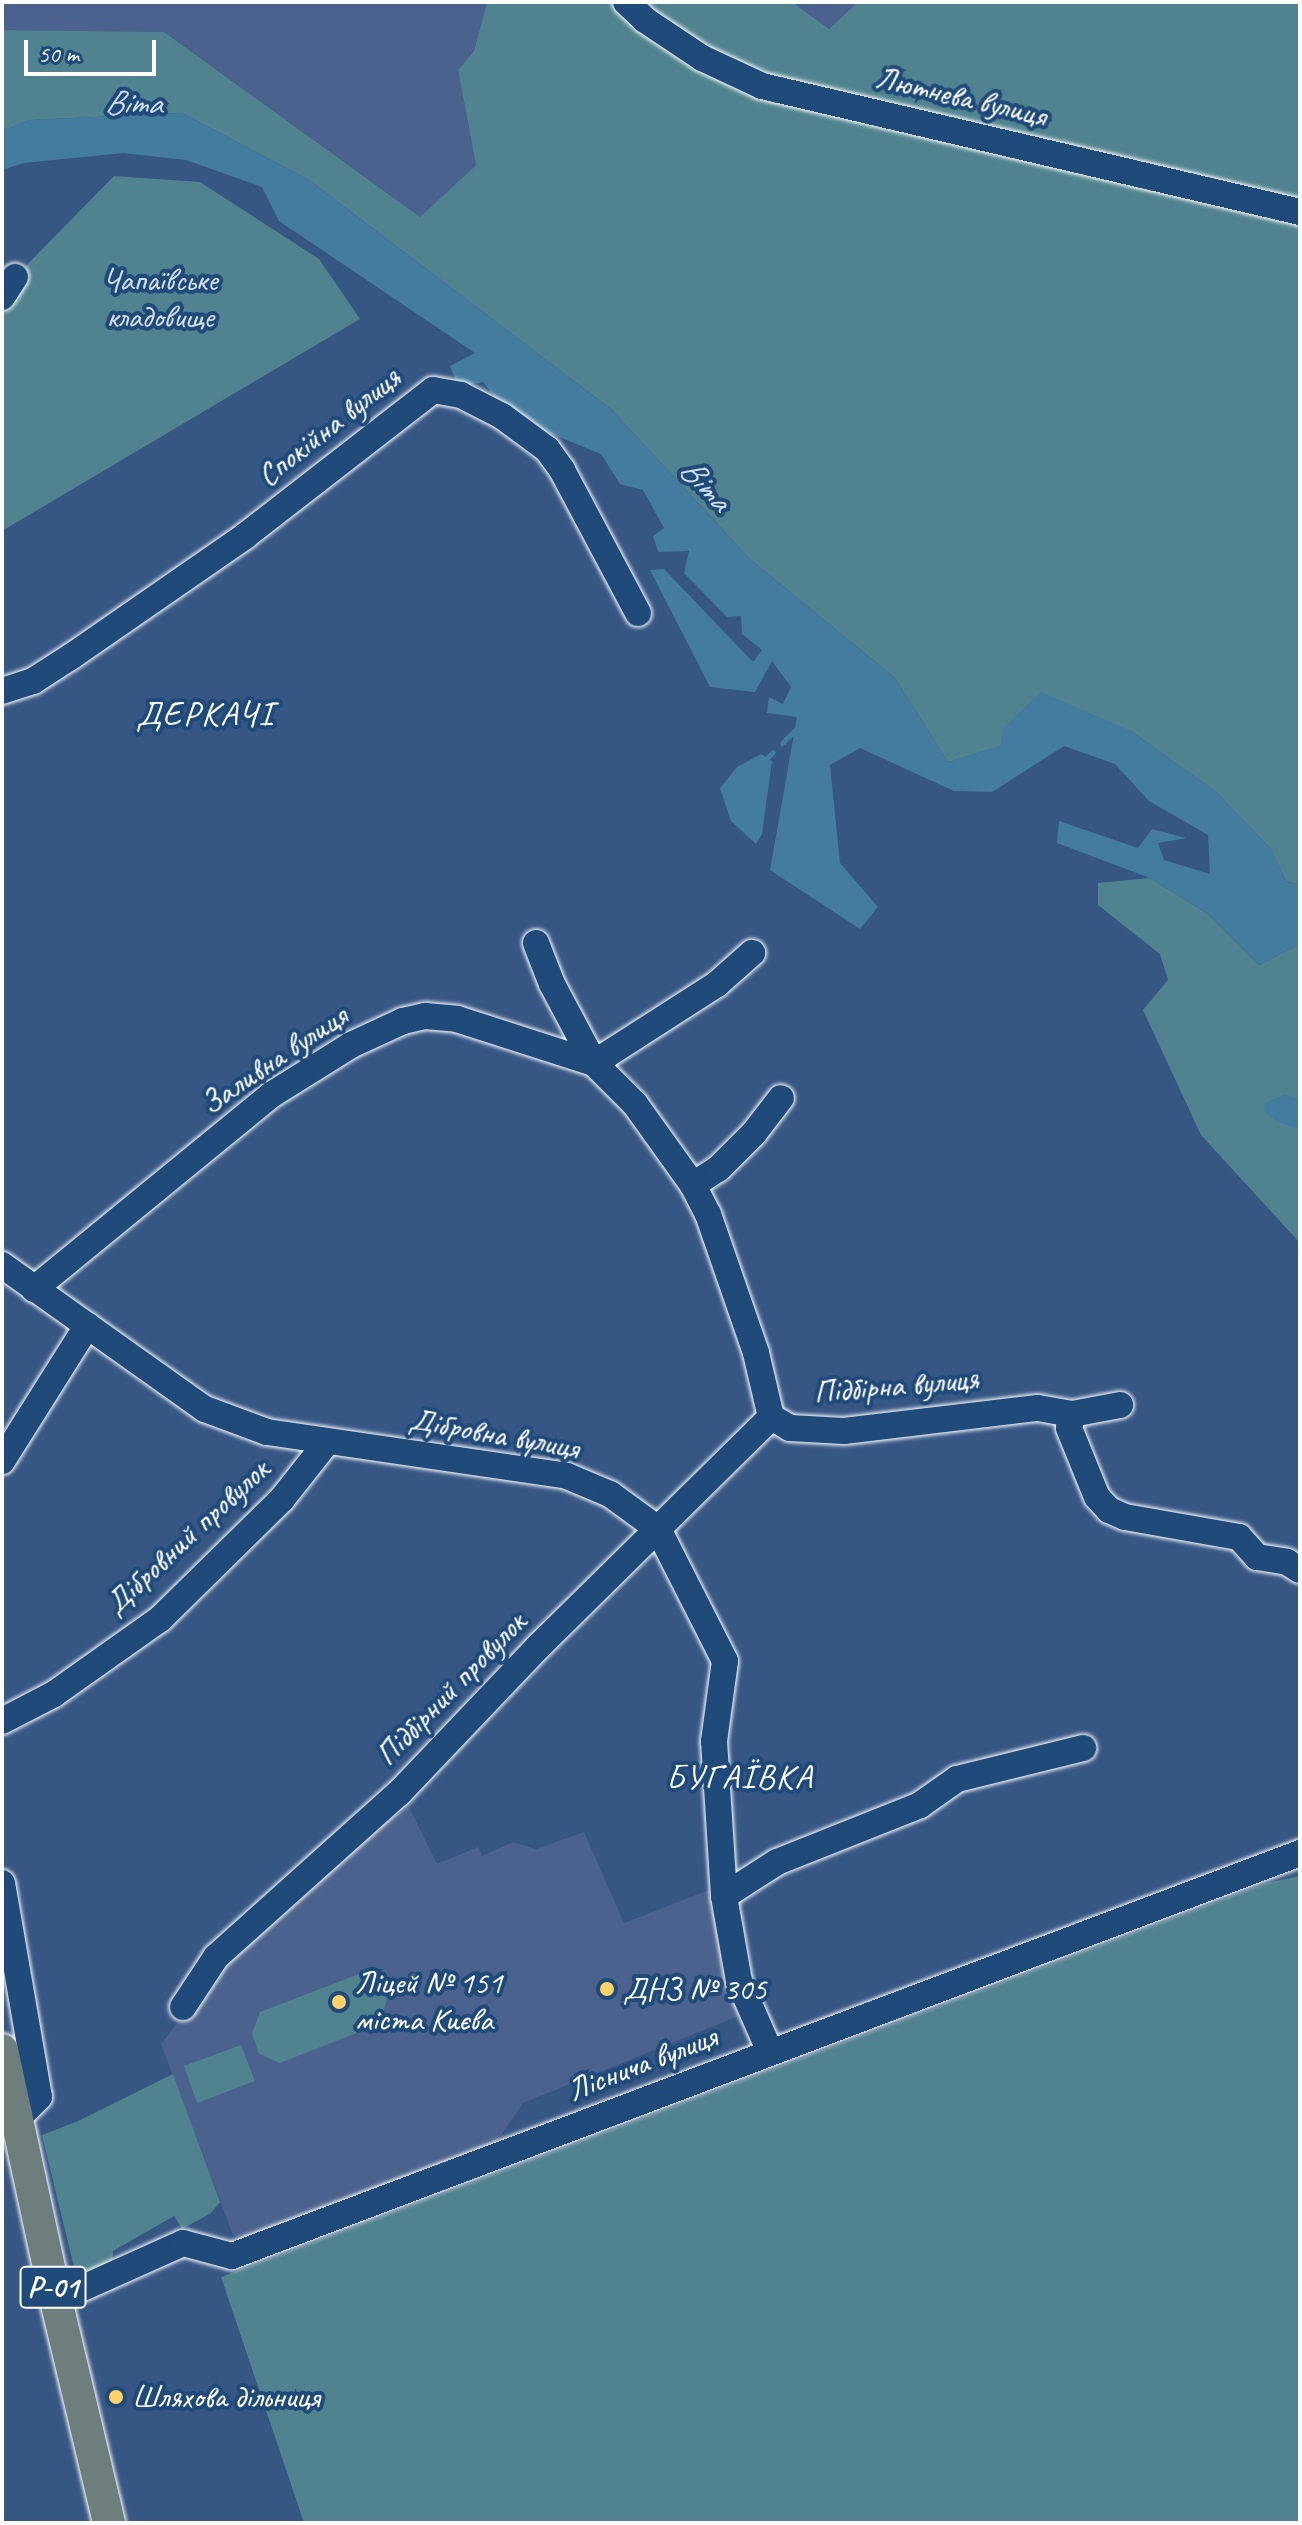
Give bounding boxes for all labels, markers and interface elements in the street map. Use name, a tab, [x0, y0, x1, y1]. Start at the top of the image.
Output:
scale bar	[28, 24, 160, 74]
text: 50 m	[38, 39, 79, 69]
street label: Лютнева вулиця	[872, 59, 1050, 135]
water label: Віта	[104, 81, 162, 123]
park label: Чапаївське кладовище	[102, 262, 218, 337]
street label: Спокійна вулиця	[249, 359, 409, 495]
water label: Віта	[672, 449, 740, 519]
district label: ДЕРКАЧІ	[136, 694, 274, 734]
street label: Заливна вулиця	[193, 997, 355, 1123]
street label: Підбірна вулиця	[812, 1360, 980, 1412]
street label: Дібровна вулиця	[405, 1400, 583, 1468]
street label: Дібровний провулок	[97, 1451, 277, 1623]
street label: Підбірний провулок	[368, 1604, 534, 1774]
district label: БУГАЇВКА	[665, 1757, 815, 1797]
place label: Ліцей № 151 міста Києва	[355, 1965, 502, 2040]
place label: ДНЗ № 305	[623, 1970, 766, 2008]
marker: ДНЗ № 305	[598, 1980, 616, 1998]
marker: Ліцей № 151 міста Києва	[330, 1993, 348, 2011]
street label: Ліснича вулиця	[560, 2017, 724, 2111]
road number: Р-01	[19, 2261, 87, 2313]
place label: Шляхова дільниця	[132, 2378, 320, 2416]
marker: Шляхова дільниця	[107, 2388, 125, 2406]

